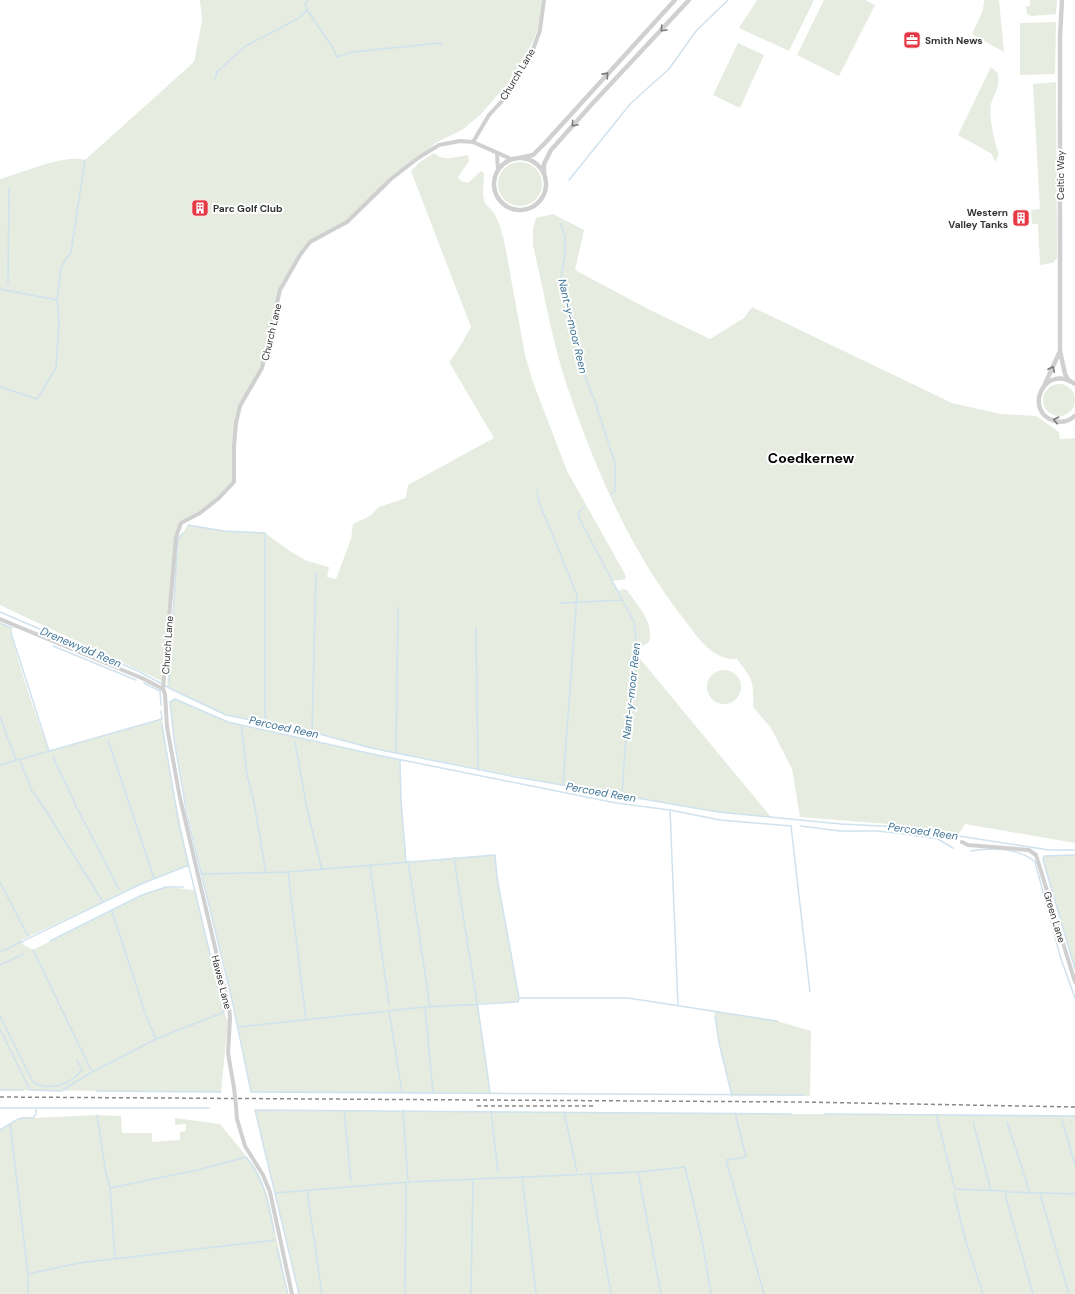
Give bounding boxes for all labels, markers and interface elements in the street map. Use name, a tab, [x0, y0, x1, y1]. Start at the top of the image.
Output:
one-way arrow	[660, 24, 667, 31]
office icon: Smith News	[902, 30, 922, 50]
place label: Smith News	[925, 34, 983, 47]
street label: Church Lane	[497, 46, 538, 103]
one-way arrow	[602, 73, 609, 80]
one-way arrow	[572, 119, 579, 127]
street label: Celtic Way	[1054, 150, 1067, 200]
building icon: Parc Golf Club	[190, 198, 210, 218]
place label: Parc Golf Club	[213, 202, 283, 215]
place label: Western Valley Tanks	[948, 206, 1008, 231]
building icon: Western Valley Tanks	[1011, 208, 1031, 228]
water label: Nant-y-moor Reen	[555, 277, 591, 375]
street label: Church Lane	[259, 302, 284, 362]
one-way arrow	[1048, 365, 1056, 372]
one-way arrow	[1052, 417, 1059, 425]
district label: Coedkernew	[768, 449, 855, 467]
street label: Church Lane	[159, 615, 176, 675]
water label: Drenewydd Reen	[38, 624, 124, 670]
water label: Nant-y-moor Reen	[619, 642, 643, 740]
water label: Percoed Reen	[248, 713, 320, 741]
water label: Percoed Reen	[565, 779, 637, 805]
water label: Percoed Reen	[887, 819, 959, 843]
street label: Green Lane	[1041, 890, 1069, 945]
street label: Hawse Lane	[209, 954, 235, 1011]

